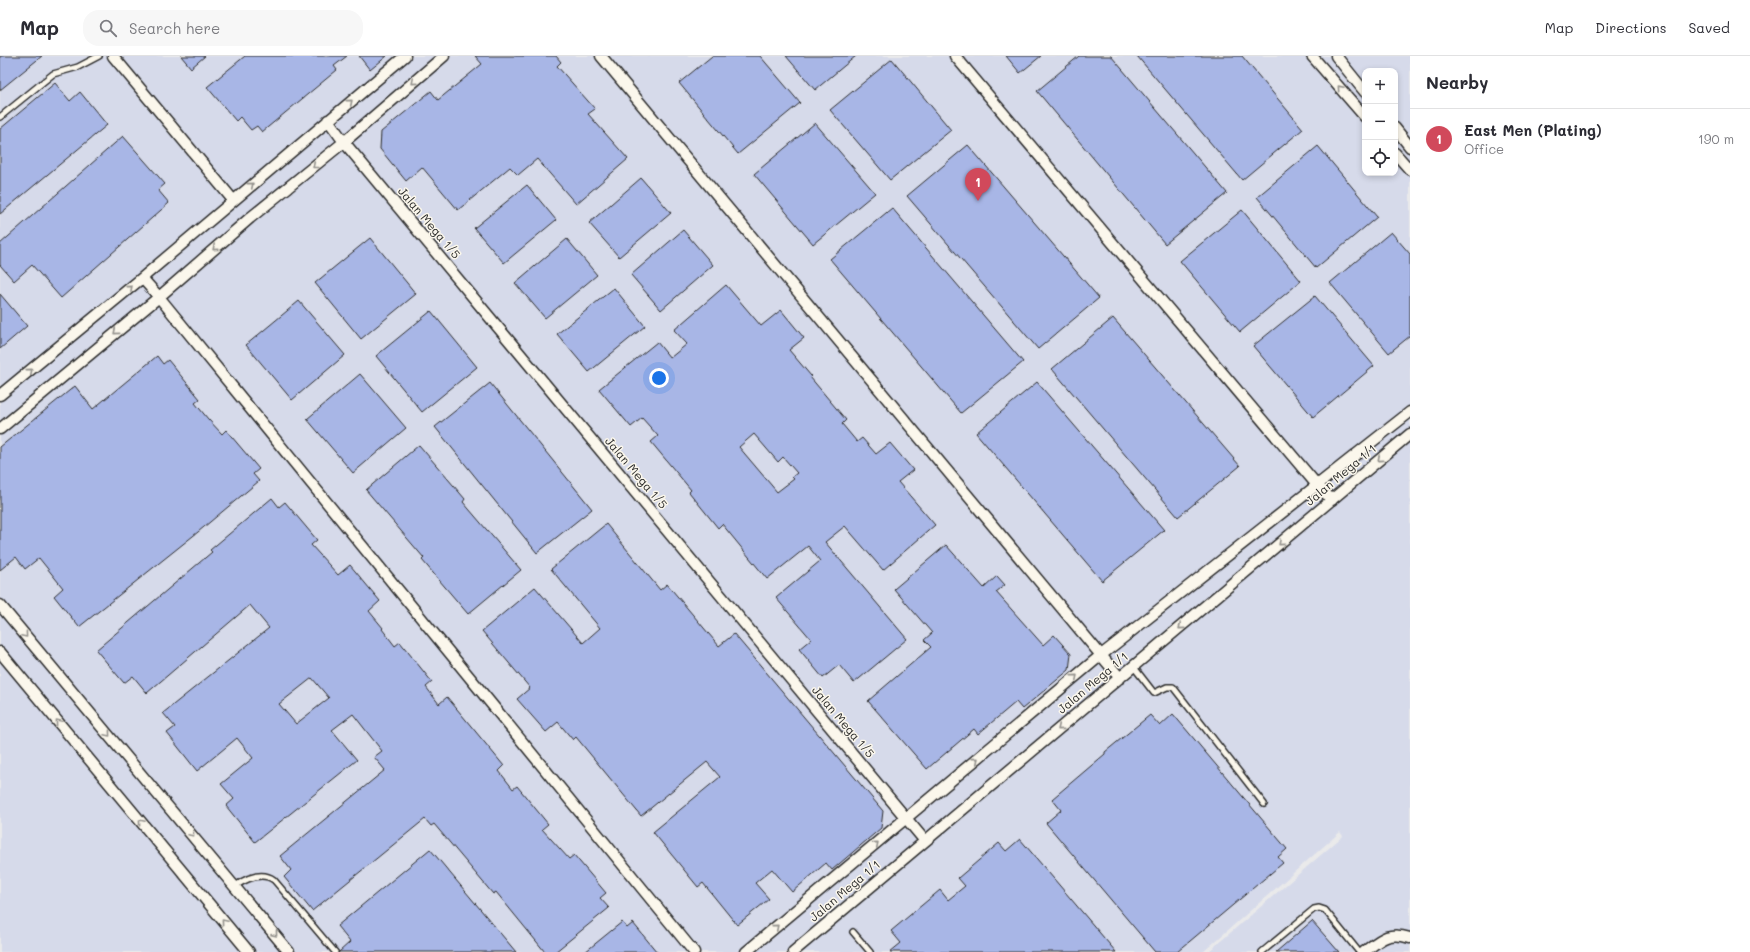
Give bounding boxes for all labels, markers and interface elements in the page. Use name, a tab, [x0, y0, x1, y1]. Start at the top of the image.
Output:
search box	[83, 10, 363, 46]
text: Map	[20, 15, 59, 40]
icon: search	[97, 17, 119, 39]
text: Search here	[129, 18, 220, 38]
text: Map	[1545, 18, 1573, 37]
text: Directions	[1595, 18, 1666, 37]
text: Saved	[1688, 18, 1730, 37]
map controls	[1362, 68, 1398, 176]
button: +	[1362, 68, 1398, 104]
text: Nearby	[1426, 71, 1488, 93]
one-way arrow	[412, 77, 419, 84]
one-way arrow	[1337, 85, 1344, 93]
one-way arrow	[345, 99, 353, 106]
button: −	[1362, 104, 1398, 140]
text: East Men (Plating)	[1464, 120, 1602, 140]
text: 1	[1436, 130, 1442, 147]
text: 190 m	[1698, 130, 1734, 147]
button: locate	[1362, 140, 1398, 176]
text: Office	[1464, 140, 1504, 157]
one-way arrow	[313, 161, 320, 168]
pin: 1	[965, 168, 991, 201]
one-way arrow	[246, 183, 253, 190]
street label: Jalan Mega 1/5	[395, 183, 464, 262]
one-way arrow	[212, 244, 220, 251]
one-way arrow	[126, 285, 133, 292]
one-way arrow	[113, 328, 121, 335]
one-way arrow	[25, 368, 33, 375]
your location	[649, 368, 669, 388]
street label: Jalan Mega 1/5	[602, 433, 671, 512]
street label: Jalan Mega 1/1	[1302, 440, 1379, 508]
one-way arrow	[1378, 455, 1385, 462]
one-way arrow	[1278, 539, 1285, 546]
one-way arrow	[1178, 622, 1186, 629]
one-way arrow	[21, 630, 28, 637]
street label: Jalan Mega 1/1	[1054, 648, 1131, 716]
one-way arrow	[1071, 674, 1078, 681]
street label: Jalan Mega 1/5	[809, 682, 878, 761]
one-way arrow	[55, 719, 62, 726]
one-way arrow	[1057, 724, 1065, 731]
one-way arrow	[104, 730, 111, 737]
one-way arrow	[971, 758, 978, 765]
one-way arrow	[138, 819, 145, 826]
one-way arrow	[187, 830, 194, 837]
one-way arrow	[871, 841, 879, 848]
street label: Jalan Mega 1/1	[806, 856, 883, 924]
one-way arrow	[221, 919, 228, 927]
one-way arrow	[772, 924, 779, 931]
one-way arrow	[270, 930, 277, 937]

